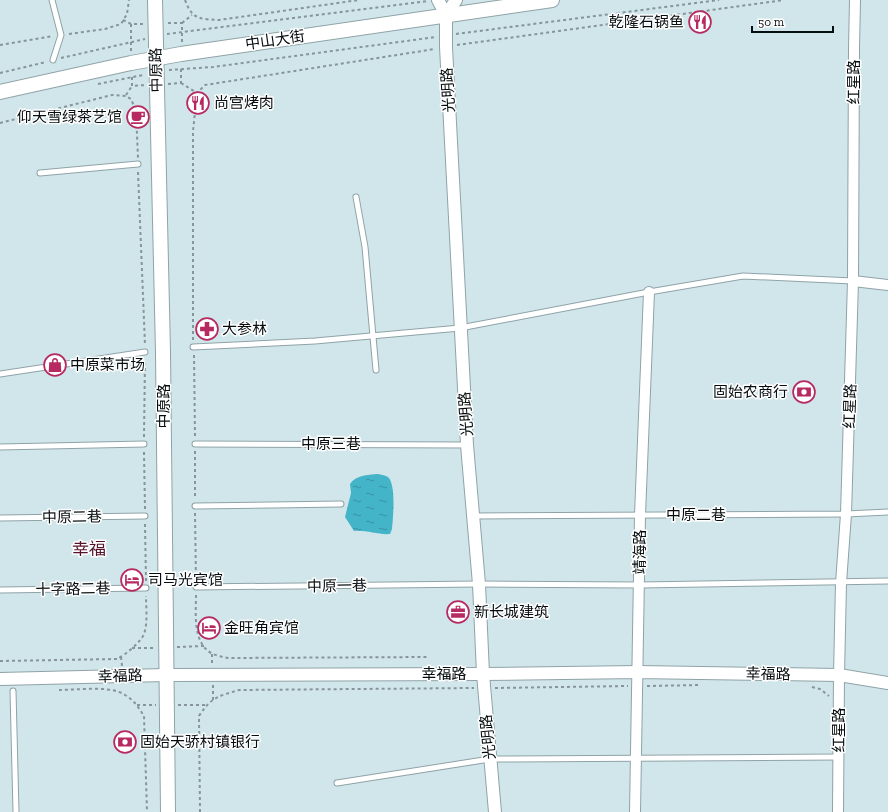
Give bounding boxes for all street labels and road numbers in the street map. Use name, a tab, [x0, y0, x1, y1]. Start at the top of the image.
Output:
street label: 中山大街	[244, 27, 306, 53]
street label: 中原路	[147, 47, 165, 93]
street label: 红星路	[845, 59, 863, 105]
street label: 光明路	[438, 67, 458, 113]
street label: 中原路	[155, 383, 173, 429]
street label: 红星路	[840, 383, 860, 429]
street label: 光明路	[455, 391, 477, 437]
street label: 中原三巷	[301, 435, 361, 453]
street label: 中原二巷	[666, 506, 726, 524]
street label: 中原二巷	[42, 507, 102, 527]
street label: 靖海路	[631, 529, 649, 575]
street label: 中原一巷	[307, 576, 367, 596]
street label: 十字路二巷	[35, 579, 111, 599]
street label: 幸福路	[421, 665, 467, 683]
street label: 幸福路	[745, 665, 791, 683]
street label: 幸福路	[97, 666, 143, 686]
street label: 红星路	[830, 707, 848, 753]
street label: 光明路	[477, 714, 499, 760]

